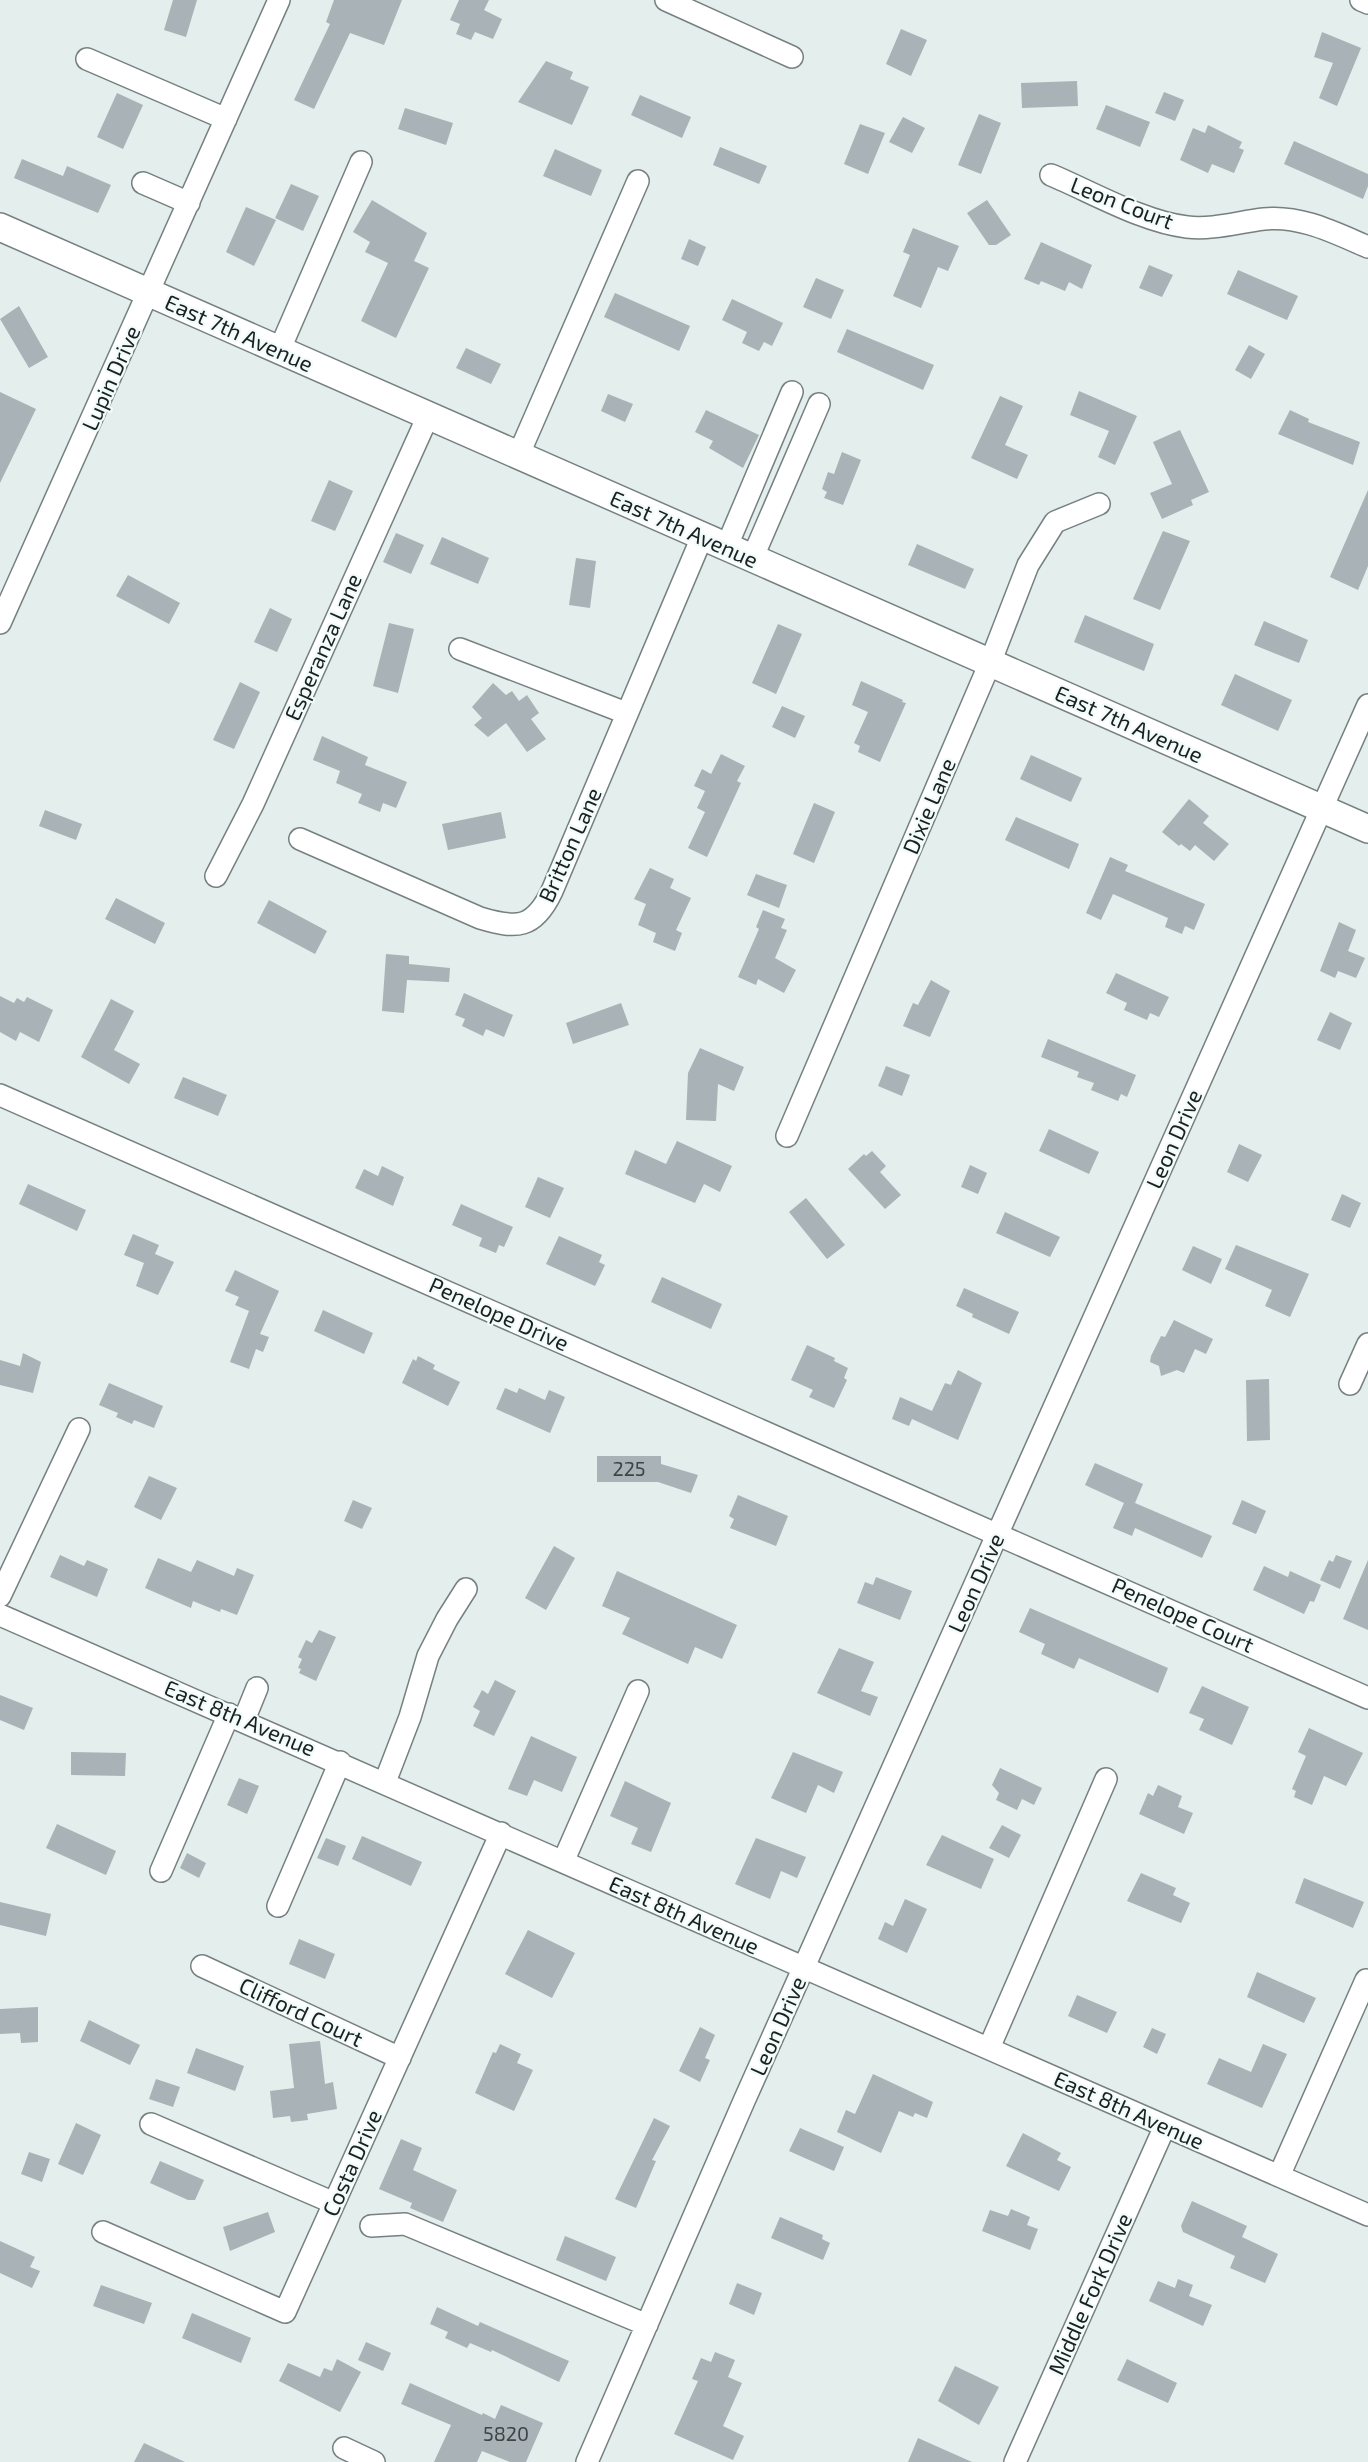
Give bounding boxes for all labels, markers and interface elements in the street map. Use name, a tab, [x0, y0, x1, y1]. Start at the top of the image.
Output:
street label: Leon Court	[1067, 171, 1177, 234]
street label: East 7th Avenue	[161, 288, 317, 376]
street label: Lupin Drive	[75, 321, 145, 434]
street label: East 7th Avenue	[606, 484, 762, 572]
street label: Esperanza Lane	[278, 569, 366, 724]
street label: East 7th Avenue	[1051, 679, 1207, 767]
street label: Dixie Lane	[896, 754, 960, 858]
street label: Britton Lane	[532, 783, 606, 906]
street label: Leon Drive	[1140, 1085, 1206, 1192]
street label: Penelope Drive	[426, 1271, 573, 1355]
house number: 225	[612, 1456, 646, 1480]
street label: Leon Drive	[942, 1529, 1008, 1636]
street label: Penelope Court	[1108, 1571, 1258, 1657]
street label: East 8th Avenue	[161, 1674, 320, 1761]
street label: East 8th Avenue	[605, 1869, 763, 1959]
street label: Clifford Court	[235, 1971, 367, 2051]
street label: Leon Drive	[744, 1972, 810, 2079]
street label: East 8th Avenue	[1050, 2064, 1208, 2154]
street label: Costa Drive	[316, 2105, 386, 2220]
street label: Middle Fork Drive	[1042, 2209, 1136, 2378]
house number: 5820	[483, 2421, 529, 2445]

